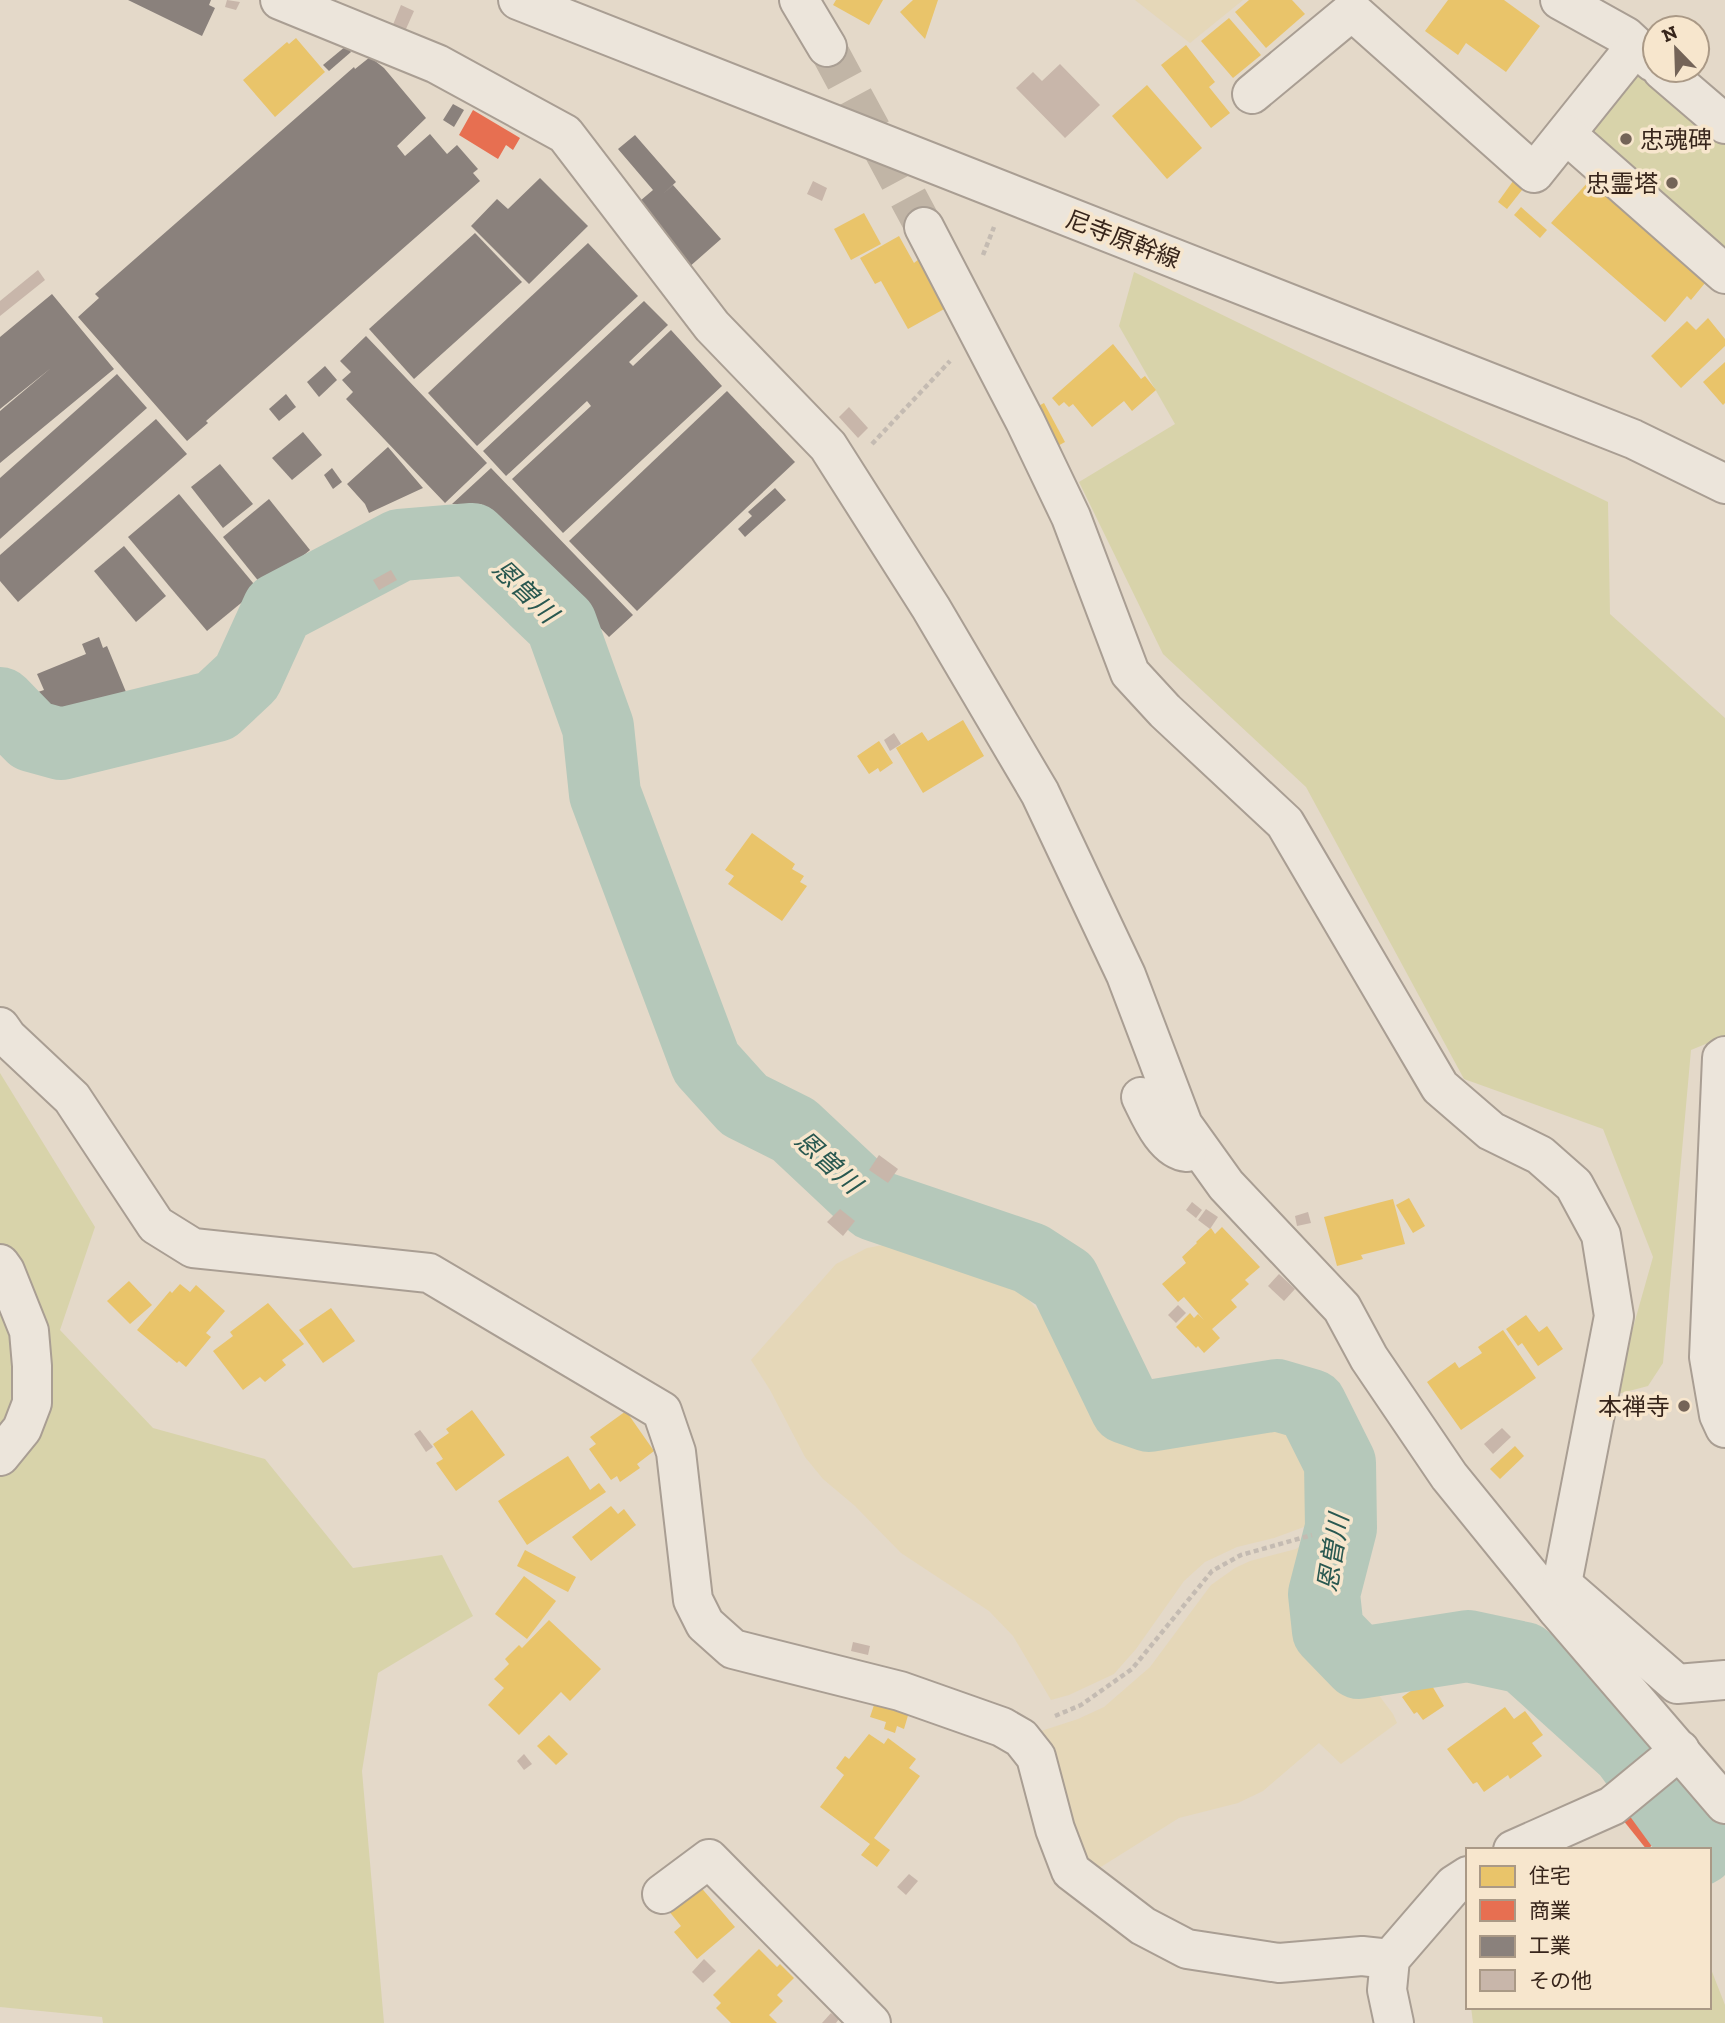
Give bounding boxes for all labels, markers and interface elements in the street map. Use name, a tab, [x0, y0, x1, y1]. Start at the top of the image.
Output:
north arrow	[1641, 14, 1711, 84]
text: N	[1658, 20, 1681, 47]
place label: 忠魂碑	[1640, 125, 1712, 154]
marker: 忠魂碑	[1618, 131, 1634, 147]
place label: 忠霊塔	[1586, 169, 1658, 198]
marker: 忠霊塔	[1664, 175, 1680, 191]
street label: 尼寺原幹線	[1062, 204, 1184, 274]
water label: 恩曽川	[486, 552, 566, 632]
water label: 恩曽川	[788, 1124, 870, 1202]
place label: 本禅寺	[1598, 1392, 1670, 1421]
marker: 本禅寺	[1676, 1398, 1692, 1414]
water label: 恩曽川	[1311, 1509, 1355, 1594]
legend	[1466, 1848, 1711, 2009]
text: 住宅	[1529, 1863, 1571, 1888]
text: 商業	[1529, 1898, 1571, 1923]
text: 工業	[1529, 1933, 1571, 1958]
text: その他	[1529, 1968, 1592, 1993]

